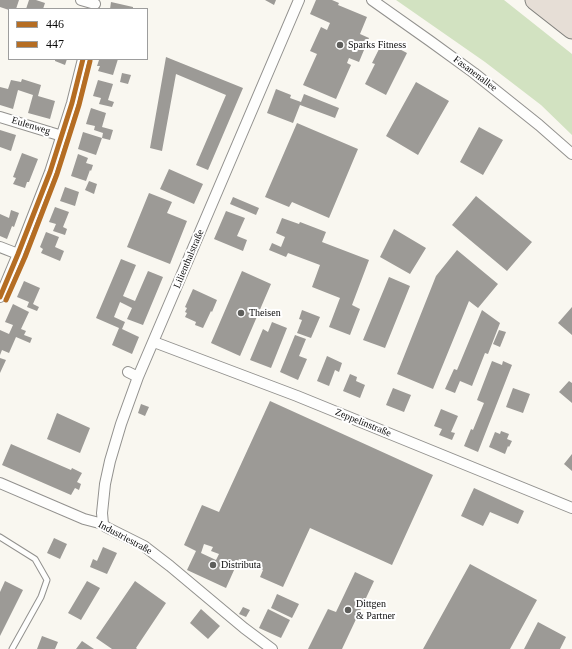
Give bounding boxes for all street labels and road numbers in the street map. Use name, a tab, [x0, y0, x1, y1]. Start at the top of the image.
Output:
street label: Fasanenallee	[451, 54, 499, 94]
street label: Eulenweg	[10, 114, 52, 138]
street label: Lilienthalstraße	[171, 228, 207, 290]
street label: Zeppelinstraße	[333, 406, 393, 440]
street label: Industriestraße	[96, 519, 154, 557]

